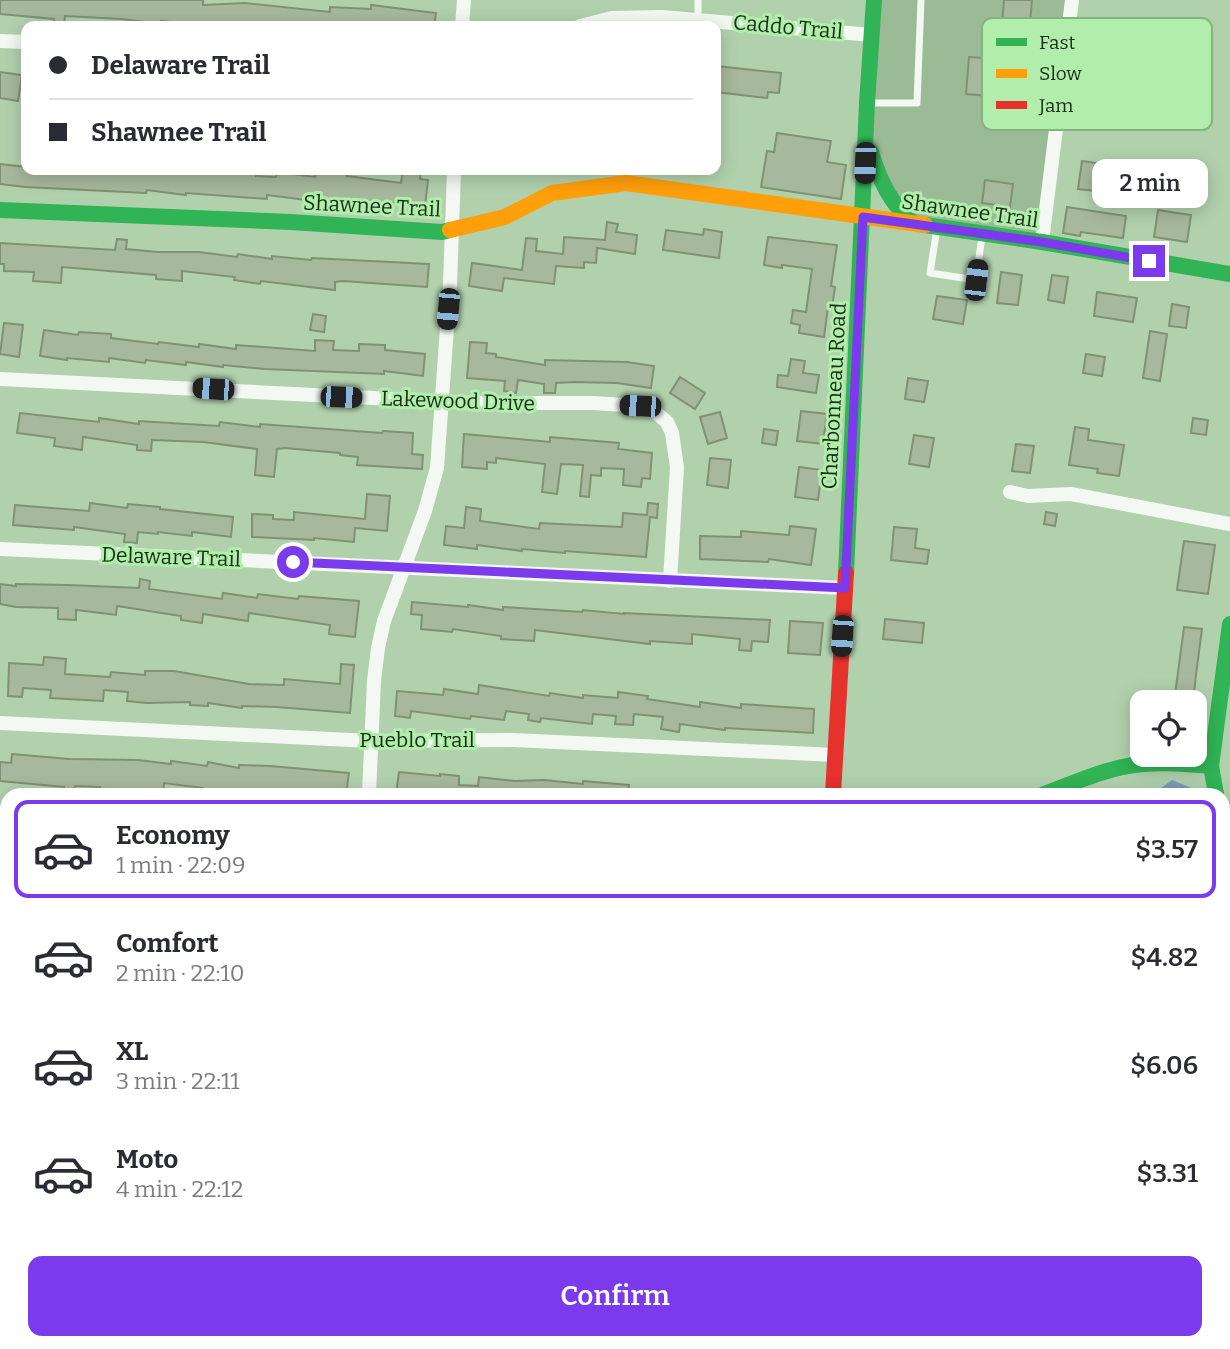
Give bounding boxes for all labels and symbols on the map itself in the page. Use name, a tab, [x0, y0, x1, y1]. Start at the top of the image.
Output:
street label: Caddo Trail	[732, 9, 844, 45]
legend	[982, 18, 1212, 130]
text: Fast	[1039, 31, 1076, 54]
text: Slow	[1039, 62, 1082, 85]
text: Jam	[1038, 94, 1073, 117]
car	[854, 142, 877, 184]
callout: 2 min	[1091, 160, 1207, 208]
street label: Shawnee Trail	[302, 189, 442, 223]
street label: Shawnee Trail	[900, 189, 1040, 233]
route end	[1133, 245, 1165, 277]
car	[964, 258, 989, 302]
car	[436, 287, 461, 331]
street label: Charbonneau Road	[816, 302, 852, 490]
car	[192, 377, 235, 401]
street label: Lakewood Drive	[381, 385, 535, 417]
car	[320, 386, 363, 408]
car	[619, 394, 662, 418]
street label: Delaware Trail	[101, 542, 241, 572]
route start	[277, 546, 309, 578]
car	[831, 614, 854, 658]
street label: Pueblo Trail	[359, 727, 475, 753]

